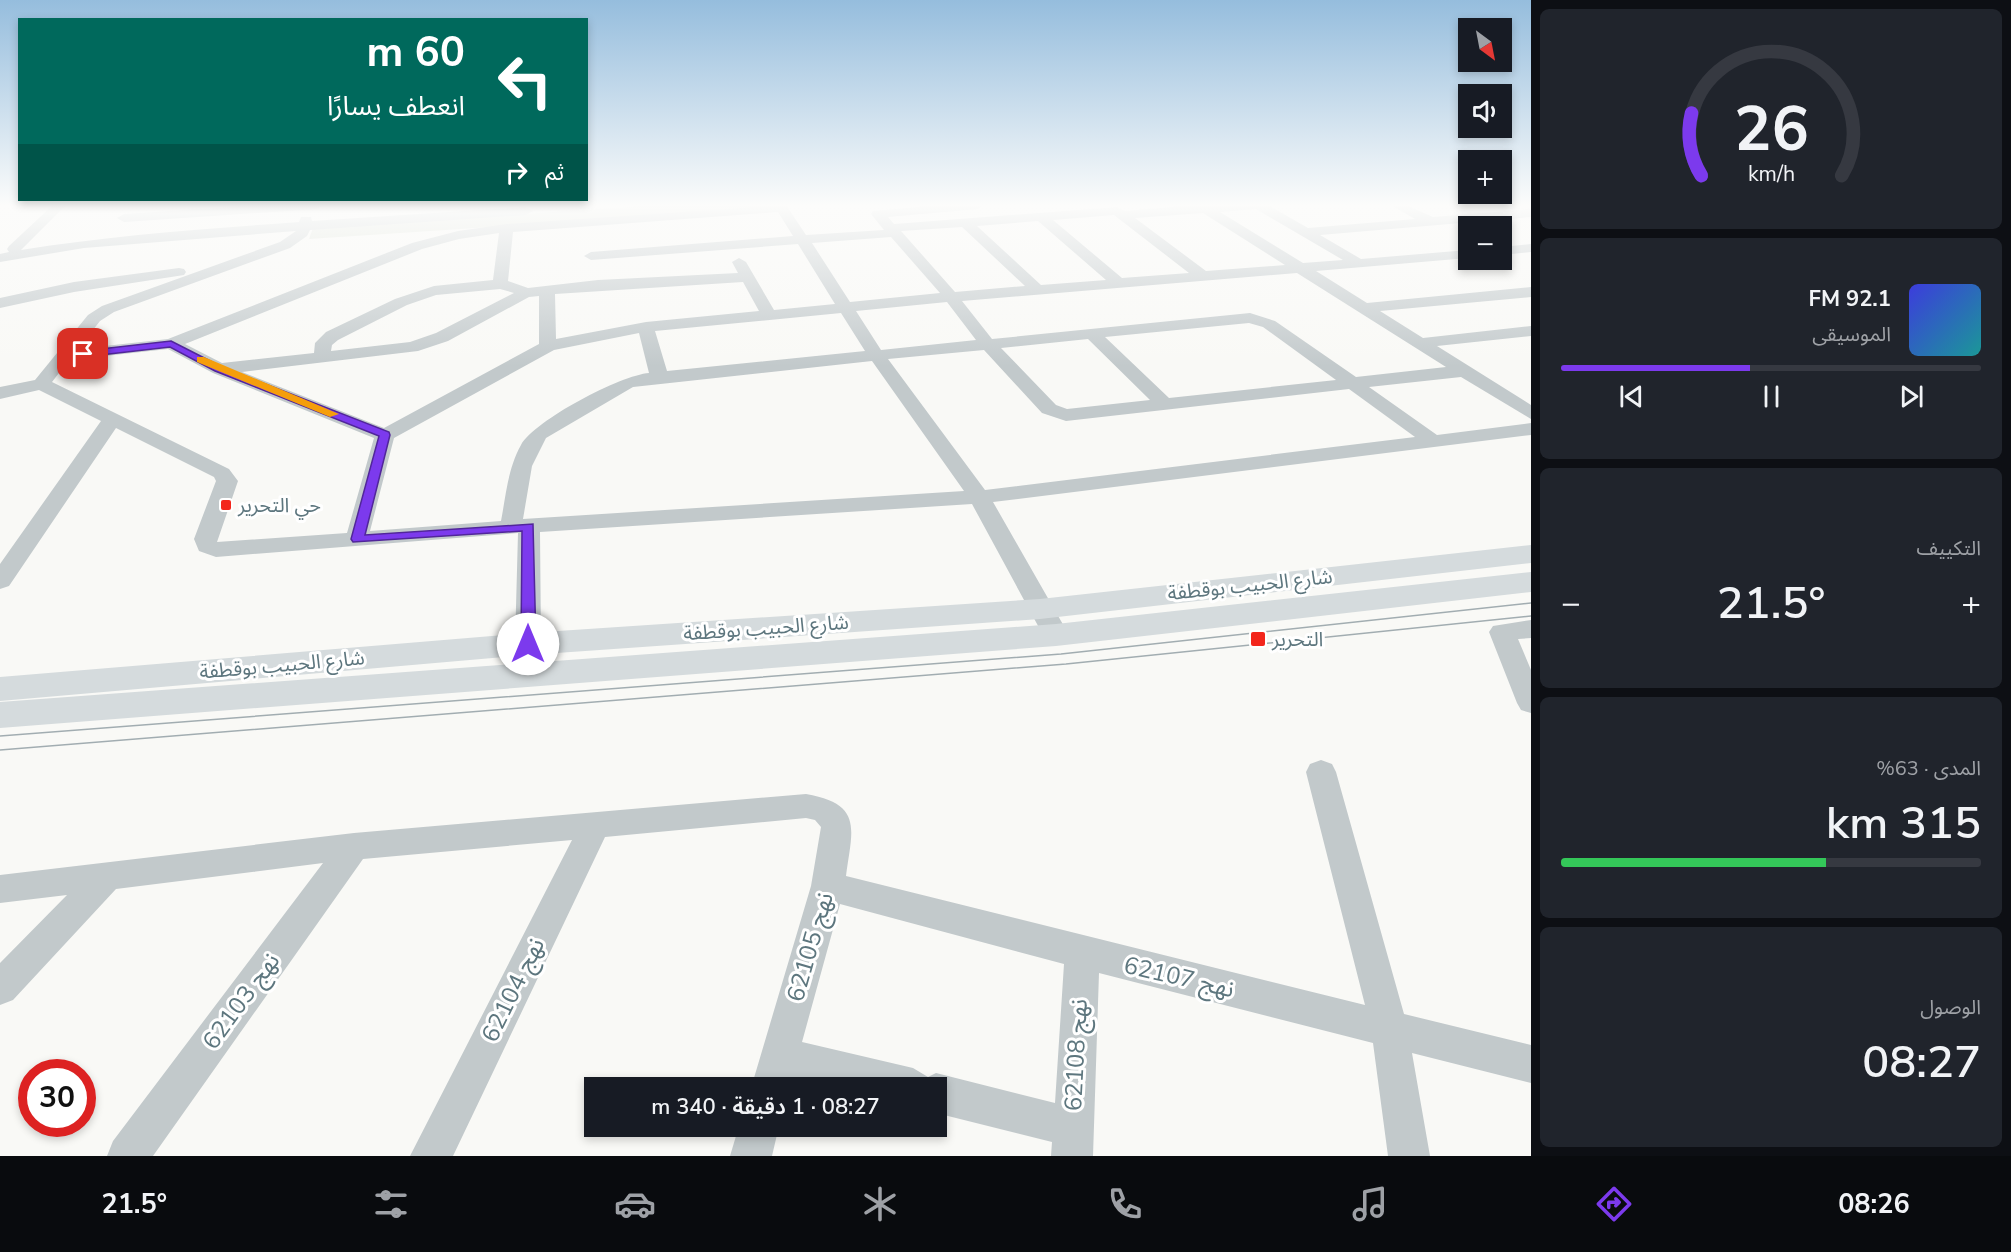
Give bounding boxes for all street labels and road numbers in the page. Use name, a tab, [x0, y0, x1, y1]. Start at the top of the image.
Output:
street label: شارع الحبيب بوقطفة	[1166, 563, 1334, 608]
street label: شارع الحبيب بوقطفة	[682, 609, 850, 648]
street label: شارع الحبيب بوقطفة	[198, 644, 366, 687]
street label: نهج 62105	[779, 889, 842, 1006]
street label: نهج 62104	[474, 932, 553, 1048]
street label: نهج 62103	[195, 946, 288, 1056]
street label: نهج 62107	[1120, 949, 1237, 1006]
street label: نهج 62108	[1057, 998, 1096, 1112]

